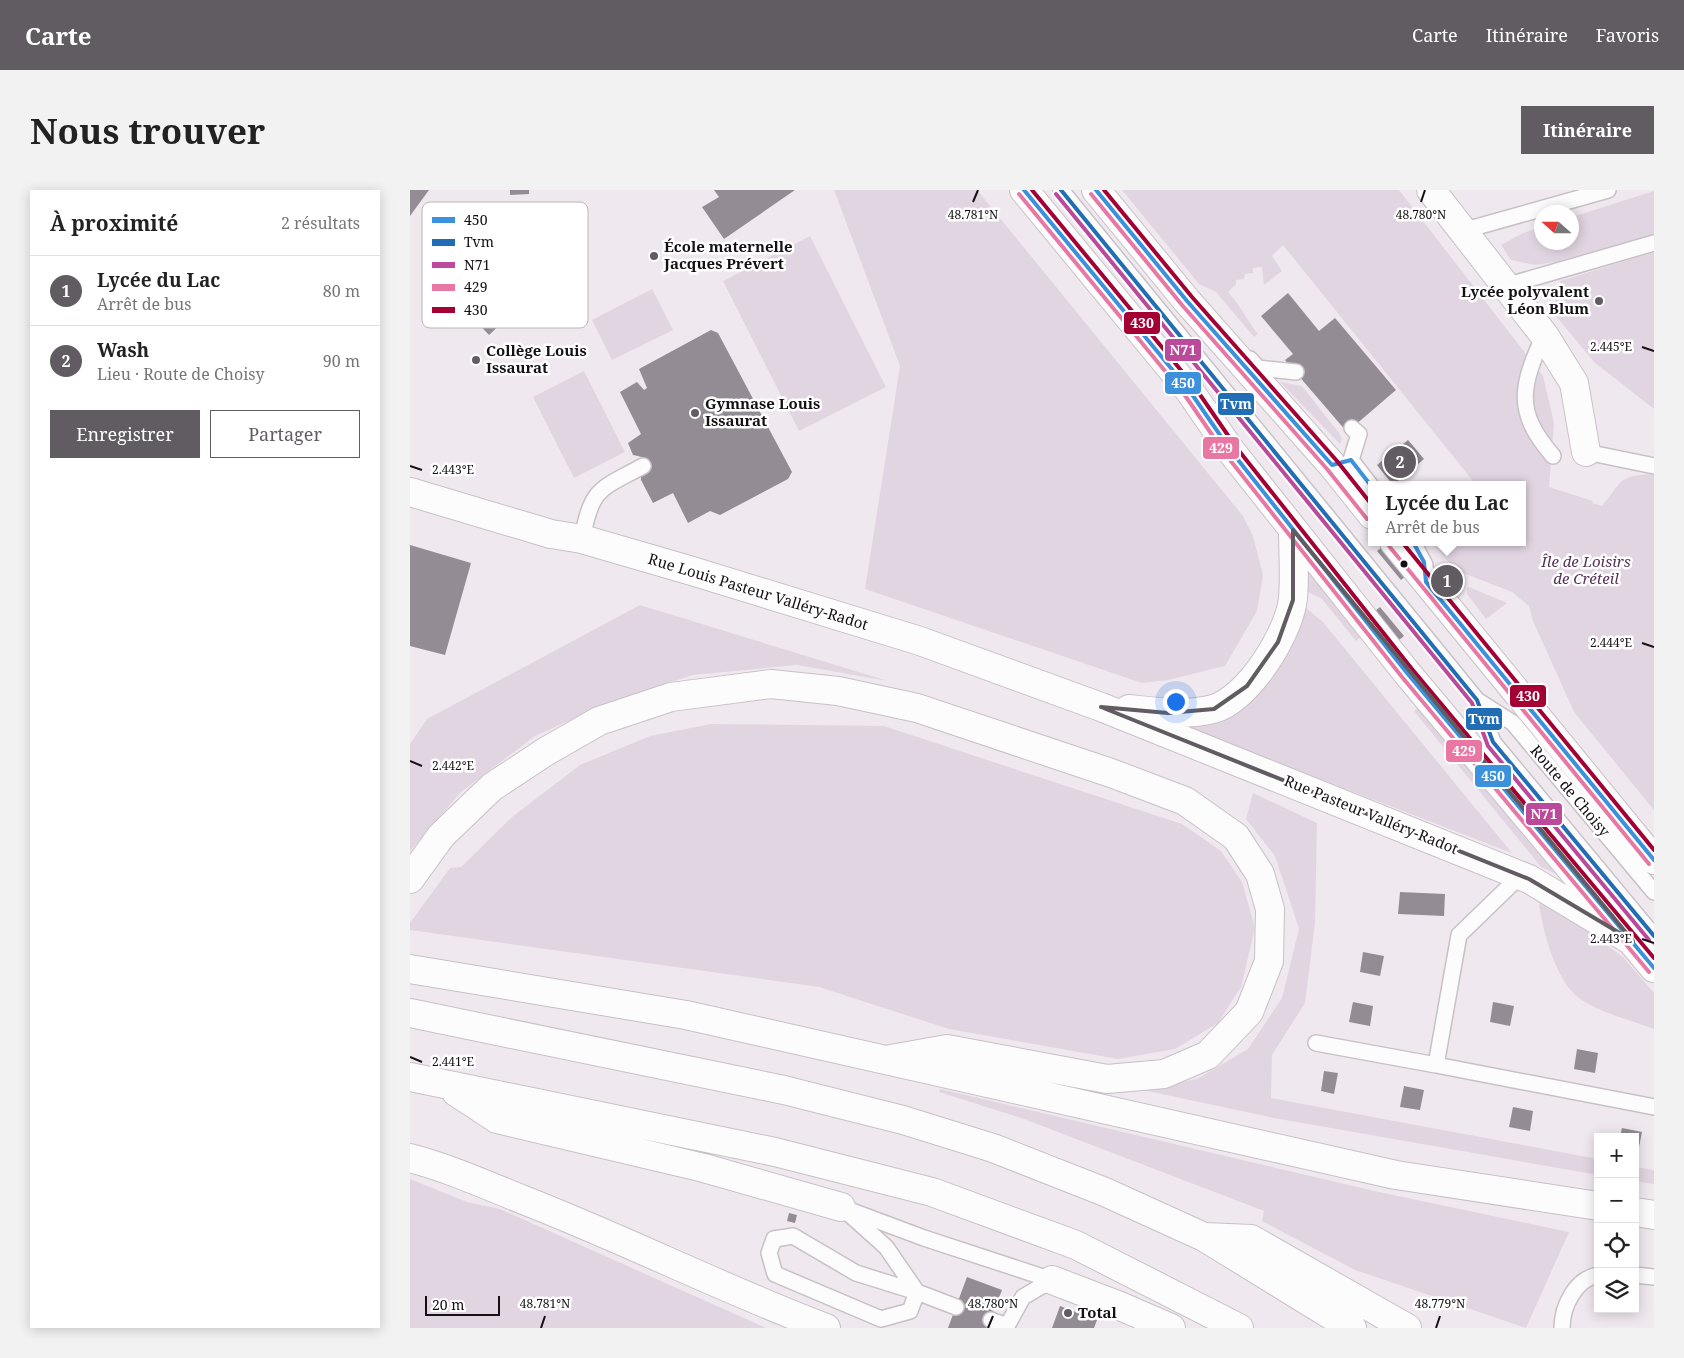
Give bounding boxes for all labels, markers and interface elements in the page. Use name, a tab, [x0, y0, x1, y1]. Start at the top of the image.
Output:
text: Carte	[25, 19, 91, 52]
text: Carte	[1412, 23, 1458, 47]
text: Itinéraire	[1486, 23, 1568, 47]
text: Favoris	[1596, 23, 1659, 47]
button: Itinéraire	[1521, 106, 1654, 154]
text: Nous trouver	[30, 107, 265, 154]
legend	[422, 202, 588, 328]
north arrow	[1534, 205, 1579, 250]
text: 48.781°N	[948, 206, 998, 223]
text: 48.780°N	[1396, 206, 1446, 223]
text: À proximité	[50, 209, 178, 237]
text: 450	[464, 210, 488, 229]
text: 2 résultats	[281, 212, 360, 234]
text: Tvm	[464, 232, 494, 251]
place label: École maternelle Jacques Prévert	[663, 236, 793, 273]
marker: École maternelle Jacques Prévert	[648, 250, 660, 262]
text: N71	[464, 255, 490, 274]
text: Lycée du Lac	[97, 267, 220, 293]
text: 429	[464, 277, 487, 296]
text: 1	[61, 280, 71, 302]
text: 80 m	[323, 280, 360, 302]
place label: Lycée polyvalent Léon Blum	[1461, 281, 1589, 318]
text: Arrêt de bus	[97, 293, 191, 315]
marker: Lycée polyvalent Léon Blum	[1593, 295, 1605, 307]
text: 430	[464, 300, 488, 319]
line badge: 430	[1123, 311, 1161, 335]
text: 430	[1130, 313, 1154, 332]
text: Wash	[97, 337, 149, 363]
line badge: N71	[1164, 338, 1202, 362]
text: 2.445°E	[1590, 338, 1632, 355]
place label: Collège Louis Issaurat	[486, 340, 587, 377]
text: N71	[1170, 340, 1197, 359]
text: 2	[61, 350, 71, 372]
text: 90 m	[323, 350, 360, 372]
marker: Collège Louis Issaurat	[470, 354, 482, 366]
text: Lieu · Route de Choisy	[97, 363, 265, 385]
line badge: 450	[1164, 371, 1202, 395]
text: 450	[1171, 373, 1195, 392]
line badge: Tvm	[1217, 392, 1255, 416]
place label: Gymnase Louis Issaurat	[705, 393, 820, 430]
text: Tvm	[1220, 394, 1252, 413]
marker: Gymnase Louis Issaurat	[689, 407, 701, 419]
button: Enregistrer	[50, 410, 200, 458]
button: Partager	[210, 410, 360, 458]
line badge: 429	[1202, 436, 1240, 460]
text: 429	[1209, 438, 1233, 457]
pin: 2	[1384, 443, 1416, 481]
text: 2.443°E	[432, 461, 474, 478]
popup	[1368, 481, 1526, 546]
text: Lycée du Lac	[1385, 490, 1509, 516]
text: Arrêt de bus	[1385, 516, 1480, 538]
street label: Rue Louis Pasteur Valléry-Radot	[646, 548, 871, 634]
park label: Île de Loisirs de Créteil	[1540, 551, 1631, 588]
unlabelled marker	[1399, 559, 1409, 569]
pin: 1	[1431, 562, 1463, 600]
text: 2.444°E	[1590, 634, 1632, 651]
line badge: 430	[1509, 684, 1547, 708]
text: 430	[1516, 686, 1540, 705]
your location	[1163, 689, 1189, 715]
line badge: Tvm	[1465, 707, 1503, 731]
text: Tvm	[1468, 709, 1500, 728]
line badge: 429	[1445, 739, 1483, 763]
street label: Route de Choisy	[1527, 740, 1615, 841]
text: 429	[1452, 741, 1476, 760]
text: 2.442°E	[432, 757, 474, 774]
line badge: 450	[1474, 764, 1512, 788]
text: 450	[1481, 766, 1505, 785]
street label: Rue Pasteur Valléry-Radot	[1281, 770, 1461, 858]
line badge: N71	[1525, 802, 1563, 826]
text: N71	[1531, 804, 1558, 823]
text: 2.443°E	[1590, 930, 1632, 947]
text: 2.441°E	[432, 1053, 474, 1070]
map controls	[1594, 1133, 1639, 1313]
button: +	[1594, 1133, 1639, 1178]
button: −	[1594, 1178, 1639, 1223]
button: locate	[1594, 1223, 1639, 1268]
button: layers	[1594, 1268, 1639, 1313]
scale bar	[425, 1293, 500, 1316]
text: 20 m	[432, 1295, 465, 1314]
text: 48.781°N	[520, 1295, 570, 1312]
text: 48.780°N	[968, 1295, 1018, 1312]
text: 48.779°N	[1415, 1295, 1465, 1312]
place label: Total	[1078, 1302, 1118, 1322]
marker: Total	[1062, 1307, 1074, 1319]

